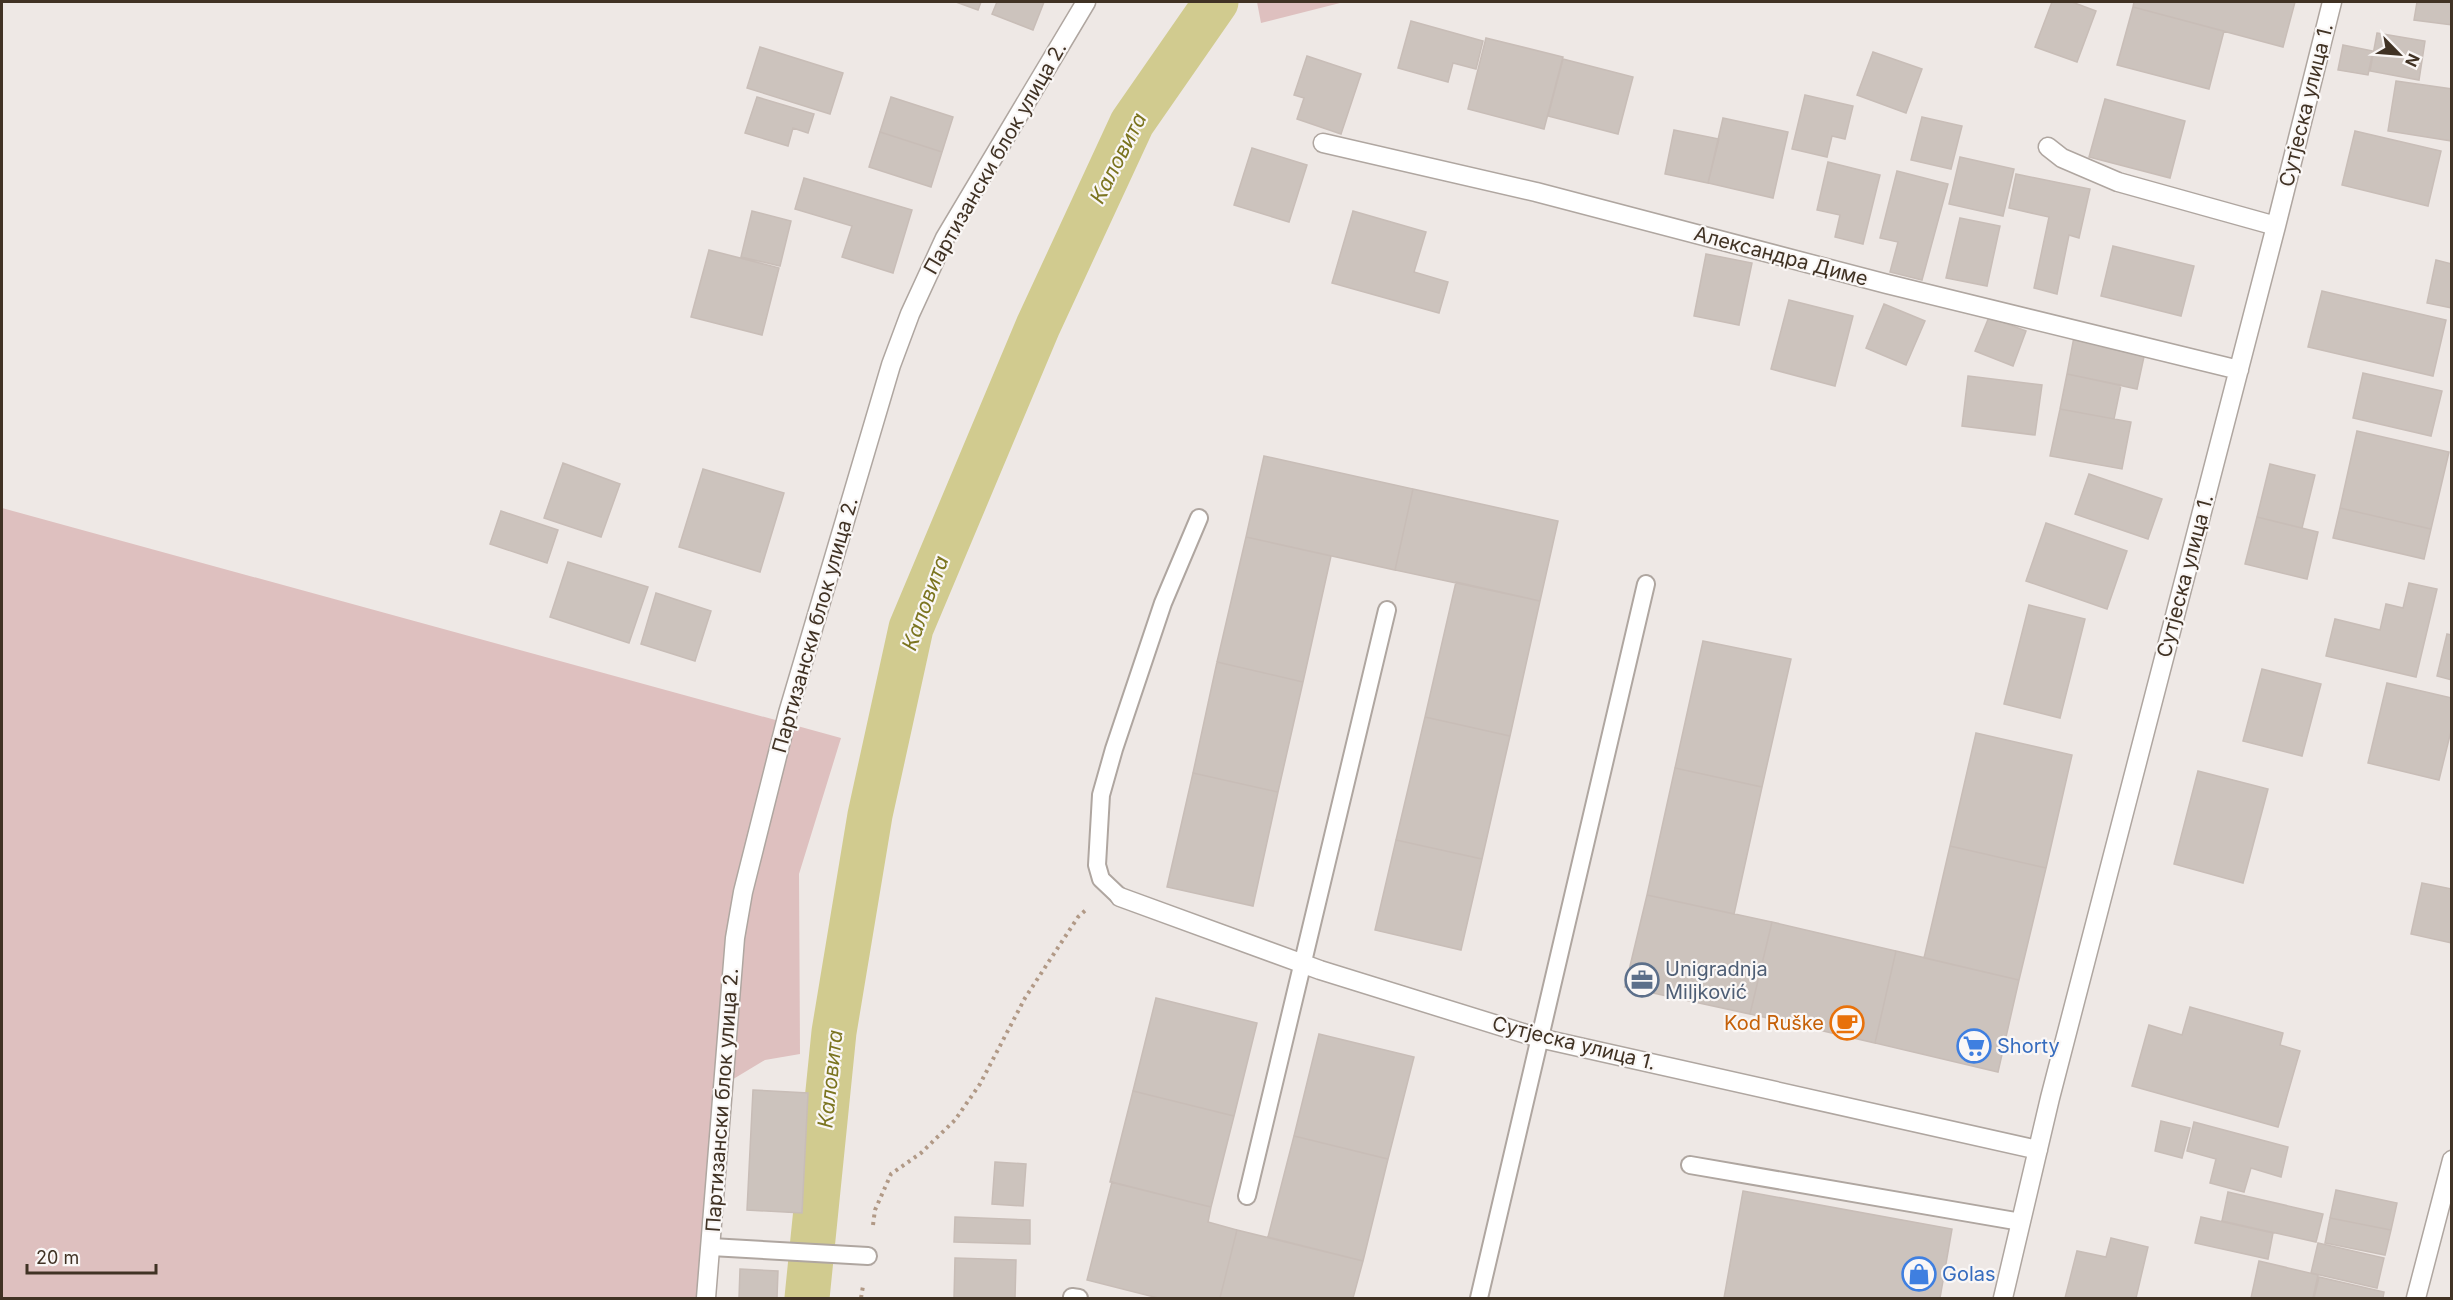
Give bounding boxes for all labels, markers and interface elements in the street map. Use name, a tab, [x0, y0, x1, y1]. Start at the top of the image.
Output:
street label: Сутјеска улица 1.	[2274, 21, 2338, 189]
north arrow	[2369, 24, 2429, 84]
street label: Партизански блок улица 2.	[918, 37, 1072, 279]
text: N	[2401, 51, 2424, 70]
water label: Каловита	[1084, 108, 1152, 208]
street label: Александра Диме	[1691, 221, 1871, 291]
street label: Сутјеска улица 1.	[2152, 492, 2218, 660]
street label: Партизански блок улица 2.	[767, 494, 863, 756]
water label: Каловита	[896, 552, 954, 654]
place label: Unigradnja Miljković	[1665, 957, 1768, 1004]
office icon: Unigradnja Miljković	[1624, 962, 1660, 998]
street label: Партизански блок улица 2.	[701, 967, 743, 1233]
cafe icon: Kod Ruške	[1829, 1005, 1865, 1041]
street label: Сутјеска улица 1.	[1490, 1011, 1658, 1075]
place label: Kod Ruške	[1724, 1011, 1824, 1035]
supermarket icon: Shorty	[1956, 1028, 1992, 1064]
water label: Каловита	[812, 1029, 848, 1129]
place label: Shorty	[1997, 1034, 2060, 1058]
scale bar	[27, 1237, 156, 1275]
text: 20 m	[36, 1247, 79, 1268]
shop icon: Golas	[1901, 1256, 1937, 1292]
place label: Golas	[1942, 1262, 1996, 1286]

